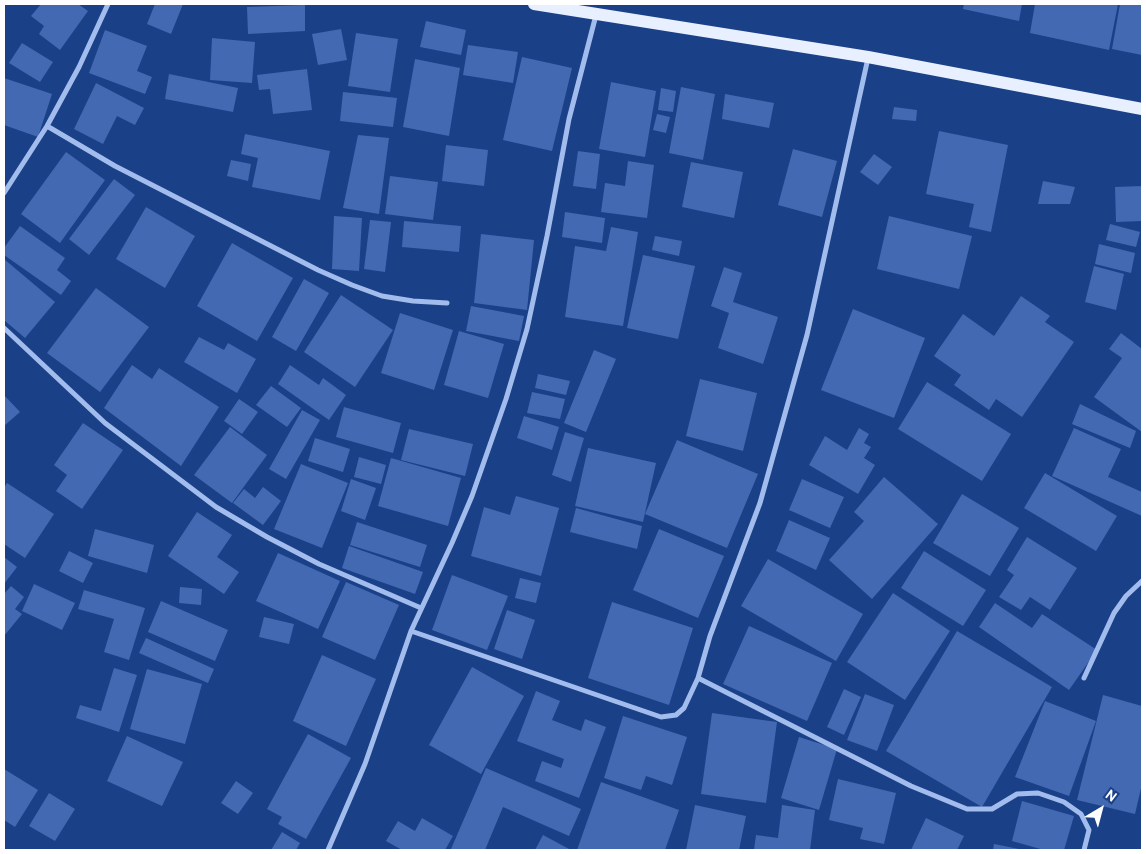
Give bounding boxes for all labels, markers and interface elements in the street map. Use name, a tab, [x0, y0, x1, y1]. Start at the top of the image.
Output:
north arrow	[1076, 784, 1126, 834]
text: N	[1101, 787, 1119, 806]

